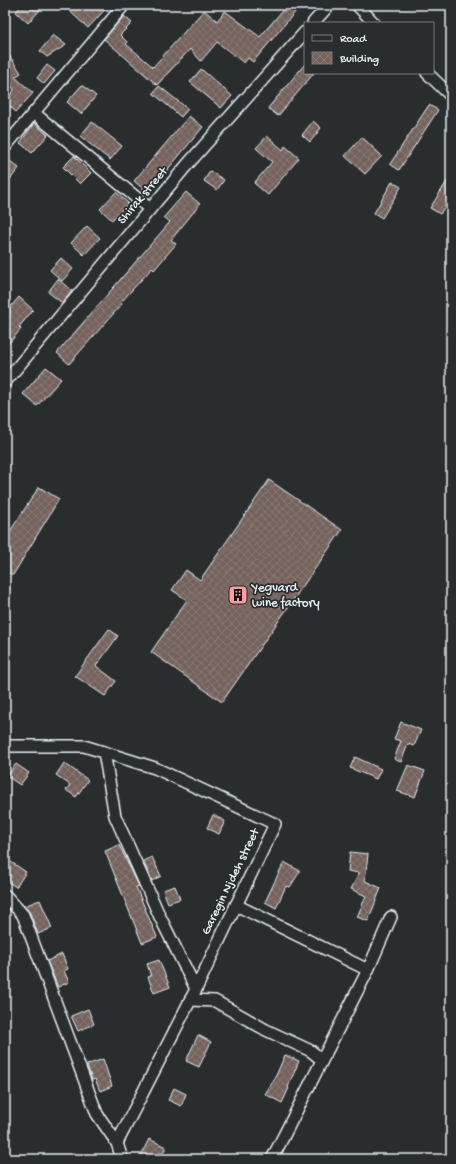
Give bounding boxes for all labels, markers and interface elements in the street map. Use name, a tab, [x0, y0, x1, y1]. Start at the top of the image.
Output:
legend	[304, 22, 434, 74]
text: Road	[340, 33, 367, 47]
text: Building	[339, 53, 379, 67]
street label: Shirak street	[115, 163, 172, 228]
place label: Yegvard wine factory	[251, 581, 320, 611]
building icon: Yegvard wine factory	[227, 584, 249, 606]
street label: Garegin Njdeh street	[199, 825, 264, 938]

